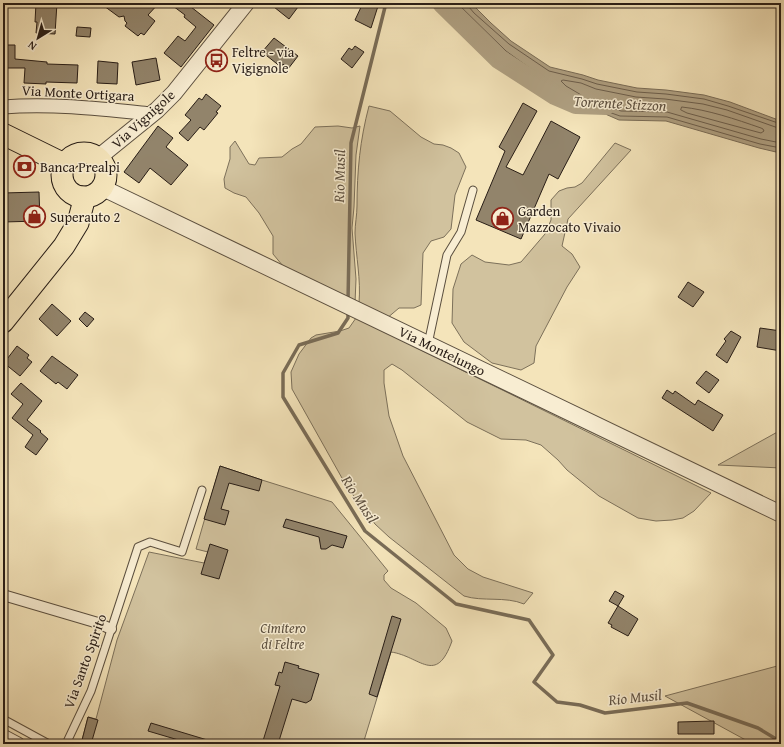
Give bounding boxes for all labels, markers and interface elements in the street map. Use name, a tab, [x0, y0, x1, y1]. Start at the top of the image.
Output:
north arrow	[18, 18, 58, 58]
text: N	[24, 37, 40, 55]
place label: Feltre - via Vigignole	[232, 42, 295, 78]
bus stop icon: Feltre - via Vigignole	[203, 47, 229, 73]
street label: Via Monte Ortigara	[21, 80, 135, 106]
street label: Via Vignigole	[107, 85, 179, 153]
water label: Torrente Stizzon	[573, 90, 667, 116]
water label: Rio Musil	[328, 149, 350, 204]
bank icon: Banca Prealpi	[11, 154, 37, 180]
place label: Banca Prealpi	[40, 157, 120, 177]
place label: Garden Mazzocato Vivaio	[518, 201, 621, 237]
shop icon: Superauto 2	[22, 204, 48, 230]
shop icon: Garden Mazzocato Vivaio	[489, 206, 515, 232]
place label: Superauto 2	[50, 207, 120, 227]
street label: Via Montelungo	[395, 321, 489, 381]
water label: Rio Musil	[336, 470, 383, 527]
street label: Via Santo Spirito	[59, 611, 111, 711]
park label: Cimitero di Feltre	[260, 618, 306, 654]
water label: Rio Musil	[606, 684, 663, 710]

